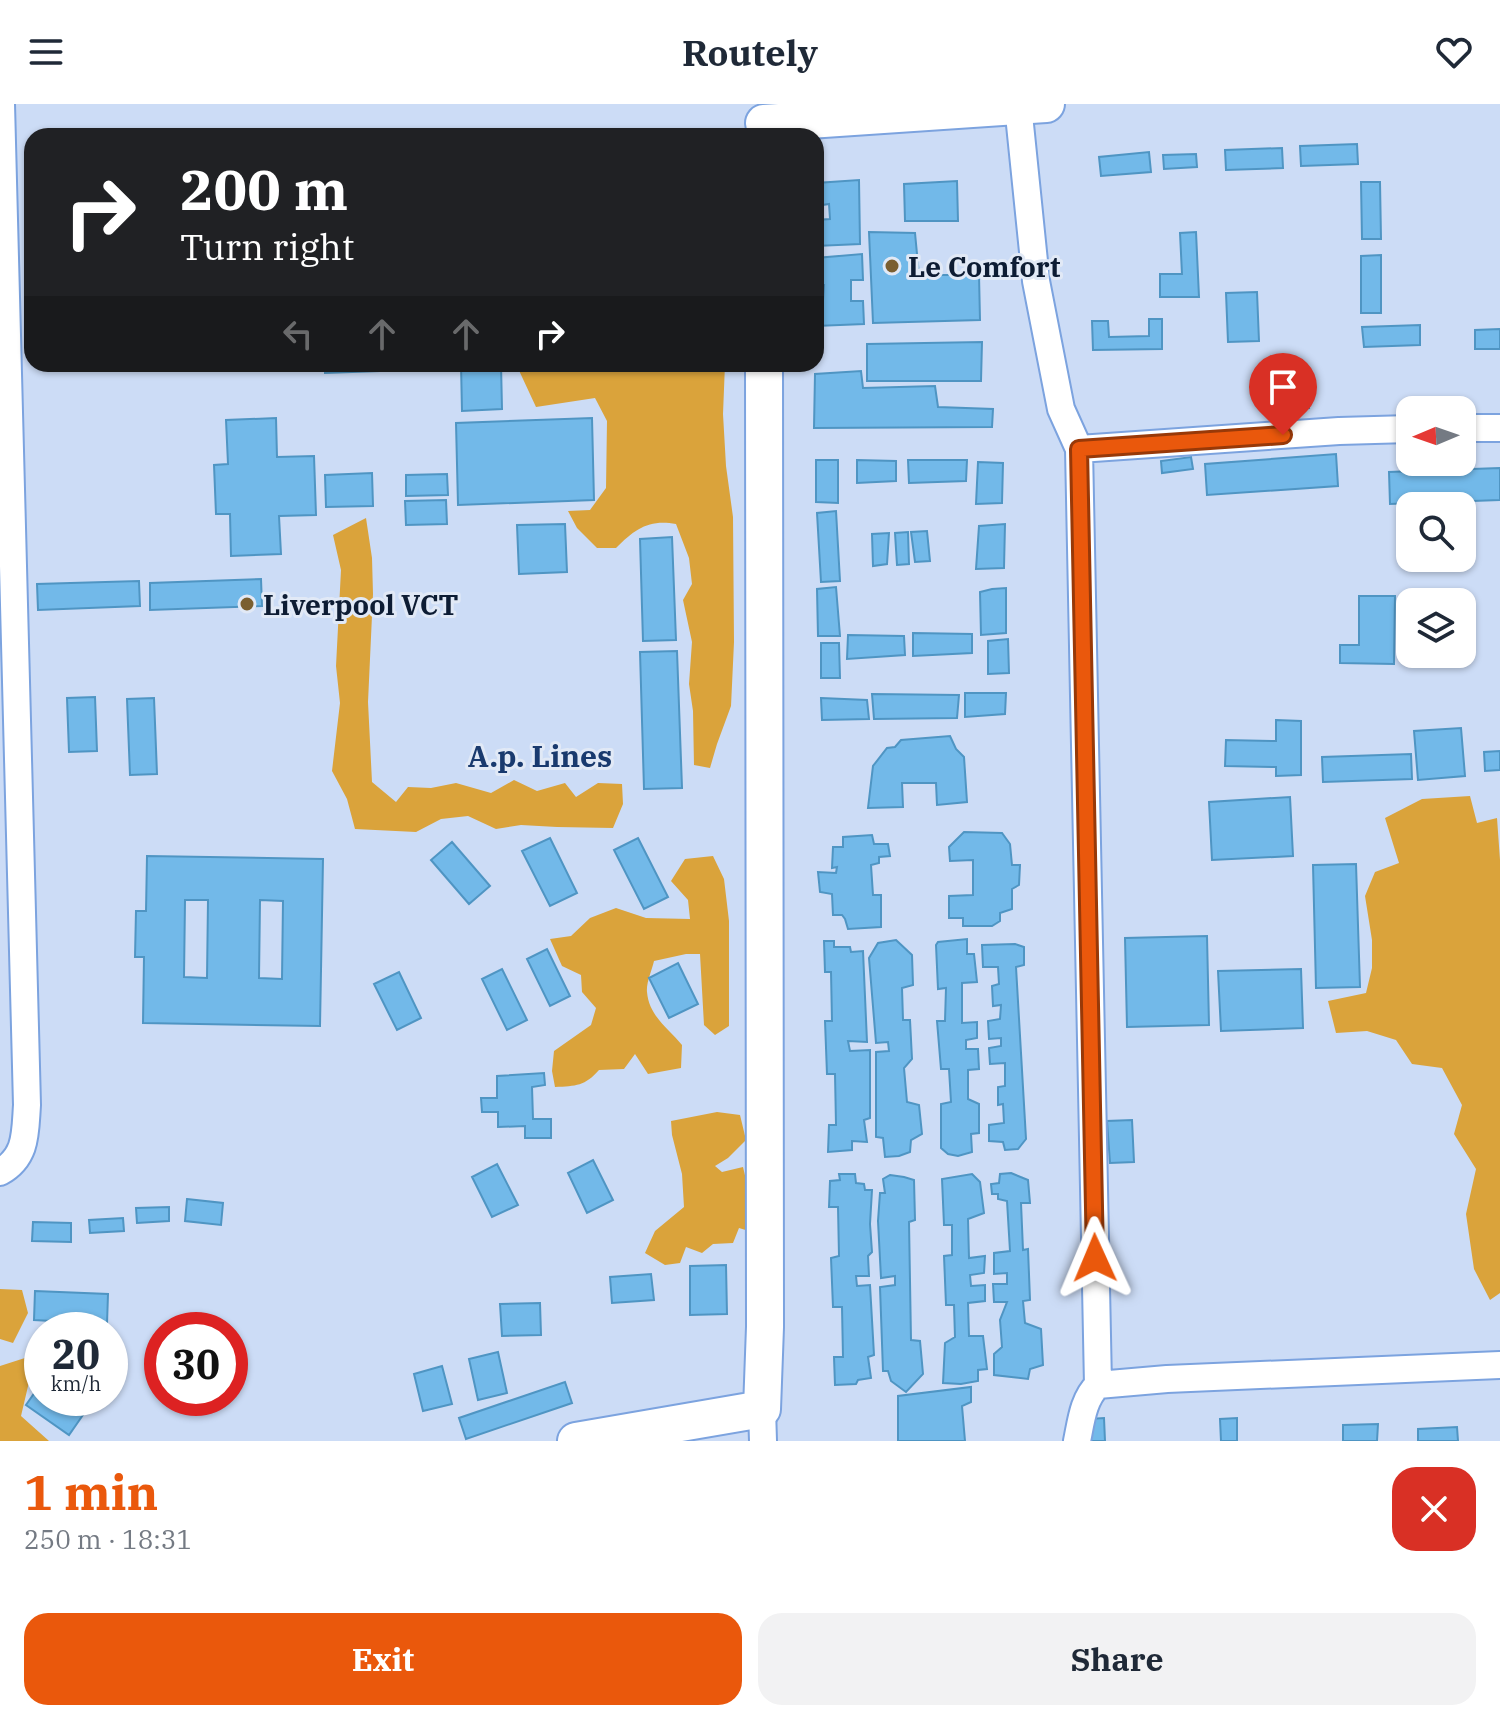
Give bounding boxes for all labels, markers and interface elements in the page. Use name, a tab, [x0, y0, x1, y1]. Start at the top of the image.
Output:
text: Routely	[682, 29, 818, 76]
icon: menu	[24, 30, 68, 74]
icon: heart	[1432, 30, 1476, 74]
text: 200 m	[180, 153, 348, 225]
icon: right	[48, 160, 152, 264]
text: Turn right	[180, 223, 354, 270]
place label: Le Comfort	[908, 248, 1061, 285]
marker: Le Comfort	[883, 257, 901, 275]
icon: left	[276, 312, 320, 356]
icon: ahead	[360, 312, 404, 356]
icon: ahead	[444, 312, 488, 356]
icon: right	[528, 312, 572, 356]
pin	[1249, 353, 1317, 435]
icon: arrive	[1261, 365, 1305, 409]
north arrow	[1396, 396, 1476, 476]
map controls	[1396, 396, 1476, 668]
button: search	[1396, 492, 1476, 572]
place label: Liverpool VCT	[263, 586, 458, 623]
button: layers	[1396, 588, 1476, 668]
marker: Liverpool VCT	[238, 595, 256, 613]
district label: A.p. Lines	[468, 736, 612, 775]
position arrow	[1053, 1216, 1137, 1300]
speed limit sign: 30	[144, 1312, 248, 1416]
text: 20	[52, 1328, 100, 1380]
text: km/h	[51, 1370, 101, 1397]
text: 1 min	[24, 1461, 158, 1523]
button: close	[1392, 1467, 1476, 1551]
text: 250 m · 18:31	[24, 1522, 192, 1556]
button: Exit	[24, 1613, 742, 1705]
button: Share	[758, 1613, 1476, 1705]

